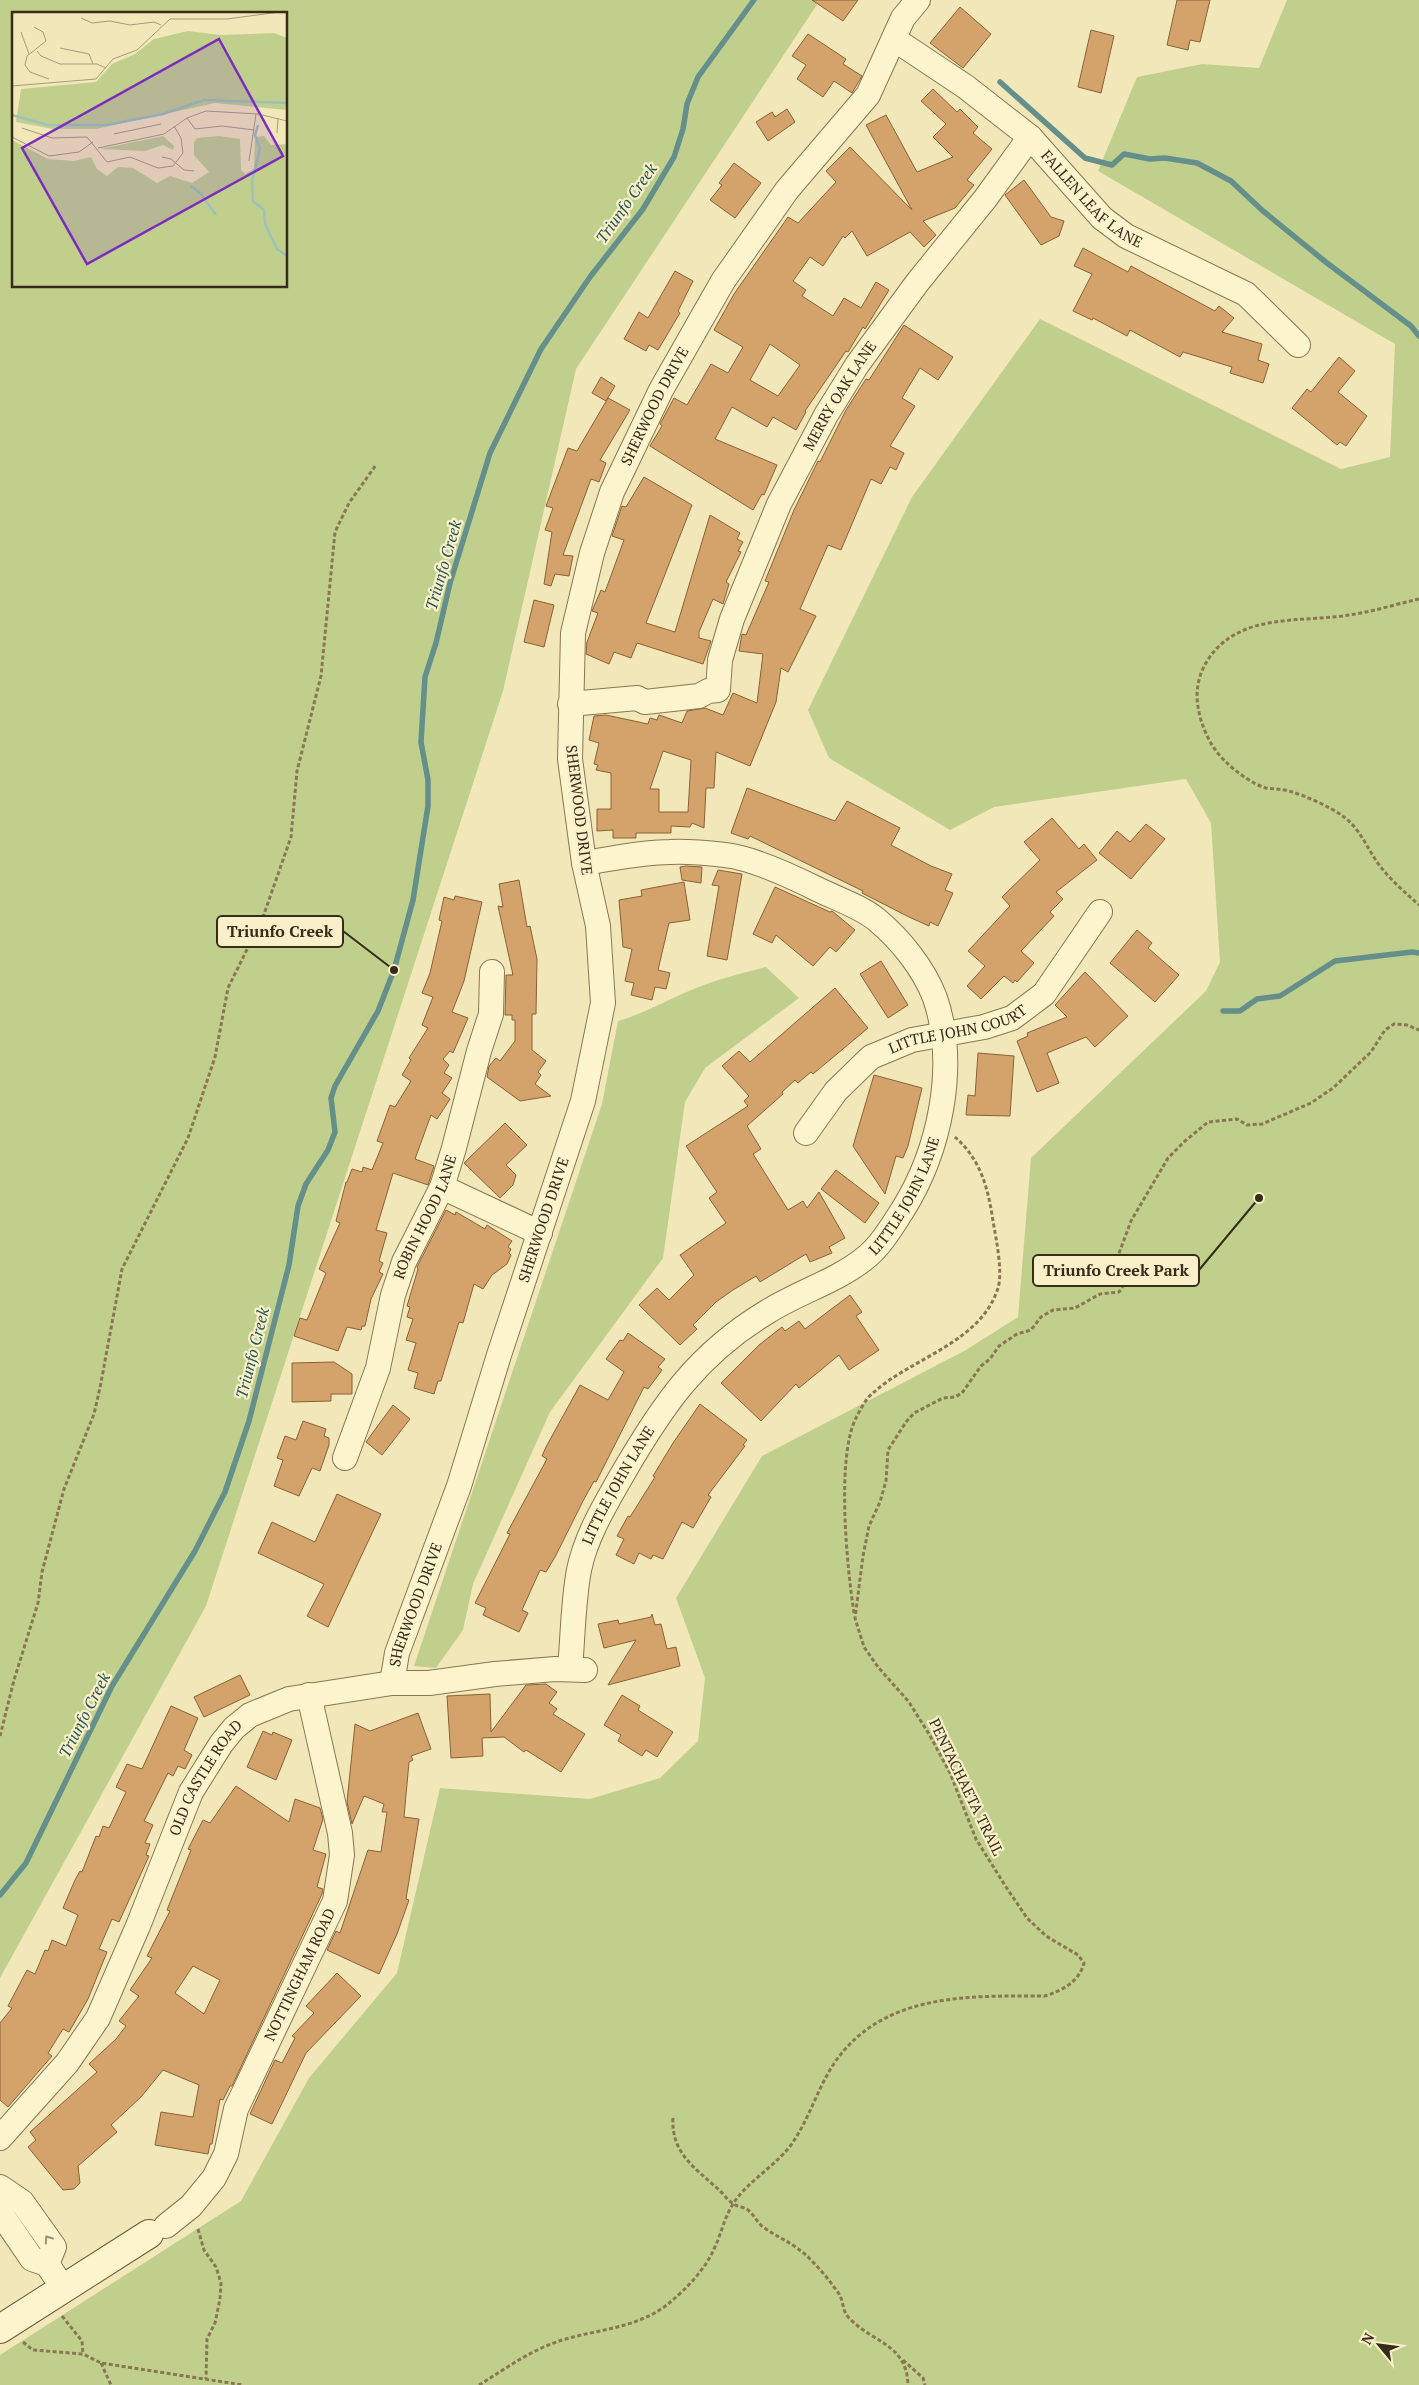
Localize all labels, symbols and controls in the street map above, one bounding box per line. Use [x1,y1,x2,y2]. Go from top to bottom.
inset map [12,12,288,288]
street label: FALLEN LEAF LANE [1037,145,1146,252]
water label: Triunfo Creek [590,158,662,247]
street label: MERRY OAK LANE [798,336,880,454]
street label: SHERWOOD DRIVE [615,343,693,469]
water label: Triunfo Creek [420,517,466,613]
street label: SHERWOOD DRIVE [562,744,598,876]
callout: Triunfo Creek [217,916,343,947]
text: Triunfo Creek [227,920,334,942]
street label: LITTLE JOHN COURT [885,999,1030,1058]
street label: LITTLE JOHN LANE [863,1134,943,1259]
street label: ROBIN HOOD LANE [388,1152,460,1282]
street label: SHERWOOD DRIVE [513,1154,573,1285]
callout: Triunfo Creek Park [1033,1255,1199,1286]
text: Triunfo Creek Park [1043,1259,1189,1281]
water label: Triunfo Creek [230,1305,274,1401]
street label: LITTLE JOHN LANE [576,1422,658,1547]
street label: SHERWOOD DRIVE [384,1539,446,1668]
water label: Triunfo Creek [53,1668,115,1761]
street label: OLD CASTLE ROAD [164,1714,246,1838]
street label: PENTACHAETA TRAIL [925,1715,1009,1858]
street label: NOTTINGHAM ROAD [259,1904,339,2044]
one-way arrow [46,2236,54,2245]
north arrow [1354,2320,1404,2370]
text: N [1356,2329,1378,2348]

